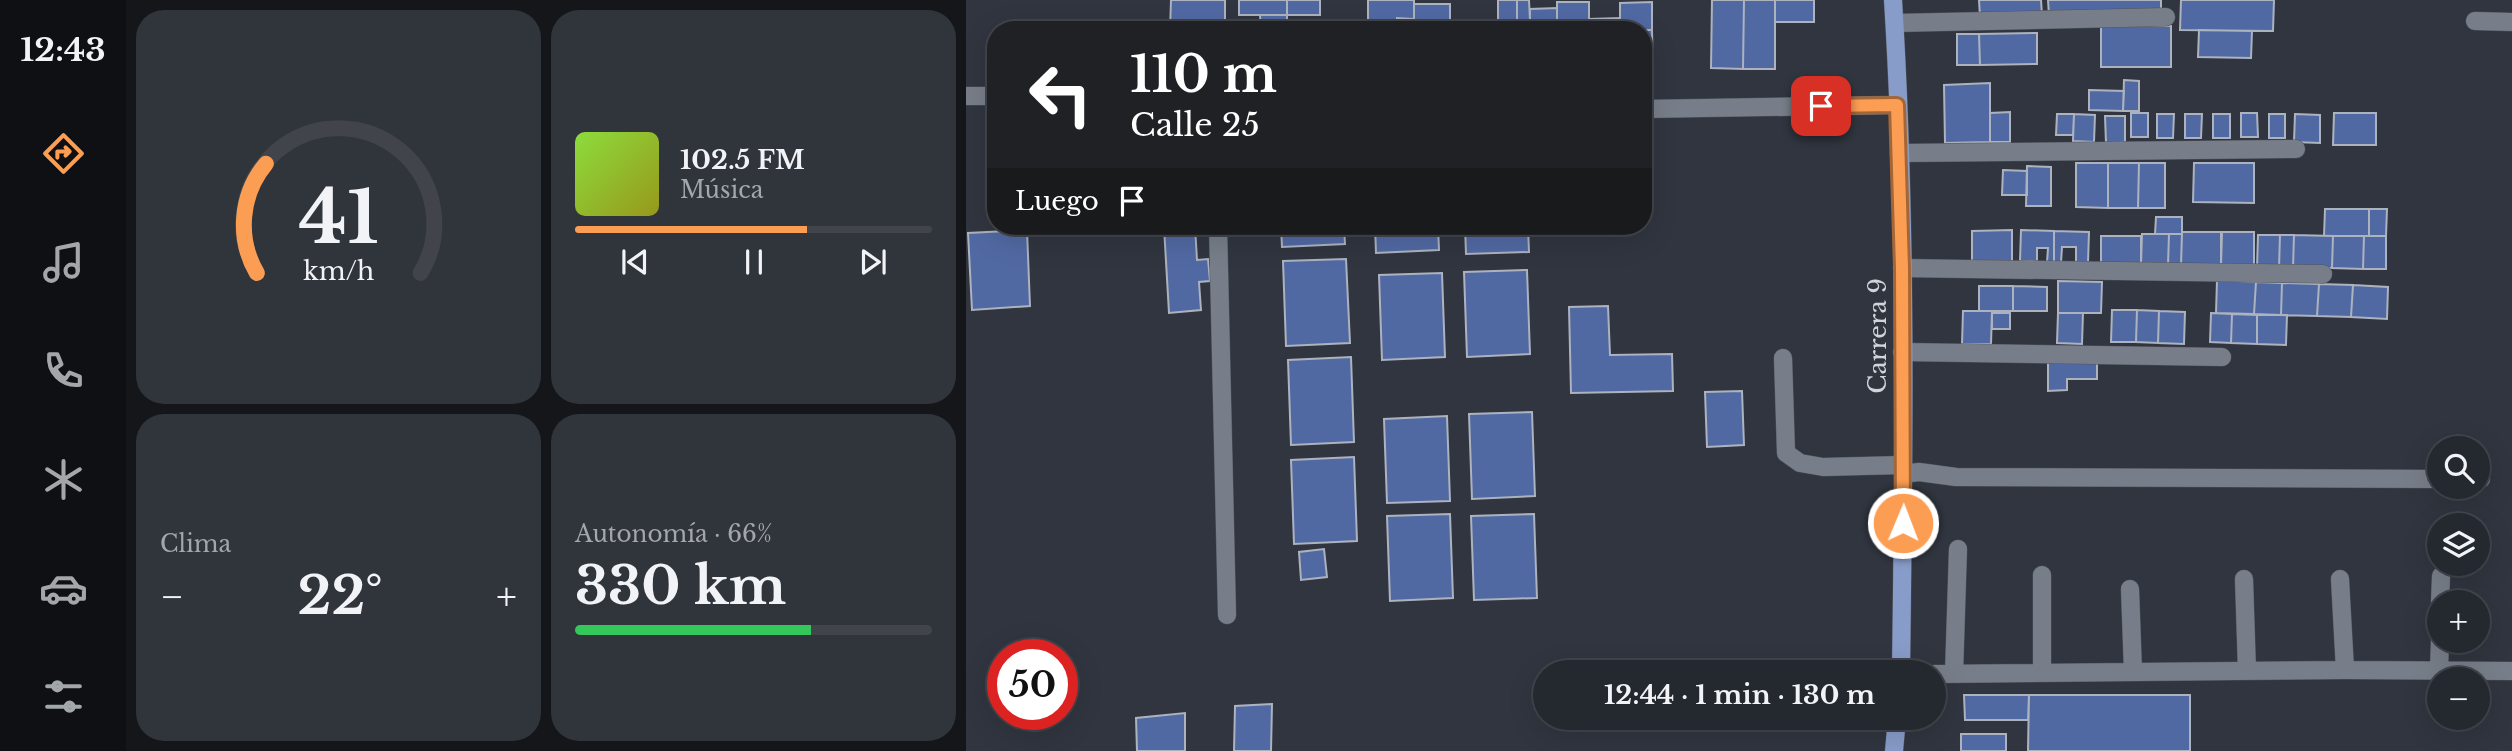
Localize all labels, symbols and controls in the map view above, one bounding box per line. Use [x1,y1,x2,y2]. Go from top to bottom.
text: 12:43 [20,30,106,70]
text: 110 m [1130,44,1277,105]
icon: left [1015,49,1106,140]
pin [1791,76,1851,136]
icon: arrive [1802,87,1840,125]
text: Calle 25 [1130,105,1260,145]
icon: directions [39,129,88,178]
text: 102.5 FM [680,144,805,176]
text: 41 [298,172,379,263]
text: Música [680,176,763,204]
icon: arrive [1113,182,1151,220]
text: Luego [1015,185,1099,217]
icon: music [39,238,88,287]
icon: previous [616,243,654,281]
icon: pause [735,243,773,281]
icon: next [854,243,892,281]
text: km/h [303,256,374,287]
street label: Carrera 9 [1863,278,1892,394]
icon: phone [39,346,88,395]
map controls [2427,436,2490,730]
button: search [2427,436,2490,499]
icon: climate [39,455,88,504]
position arrow [1866,486,1940,560]
button: layers [2427,513,2490,576]
text: Autonomía · 66% [575,520,772,548]
text: Clima [160,530,231,558]
text: 330 km [575,554,786,618]
icon: car [39,564,88,613]
text: 22° [298,564,383,628]
text: − [160,573,184,620]
text: + [496,573,517,620]
button: + [2427,590,2490,653]
speed limit sign: 50 [987,639,1078,730]
button: − [2427,667,2490,730]
icon: filters [39,672,88,721]
text: 12:44 · 1 min · 130 m [1604,679,1875,711]

